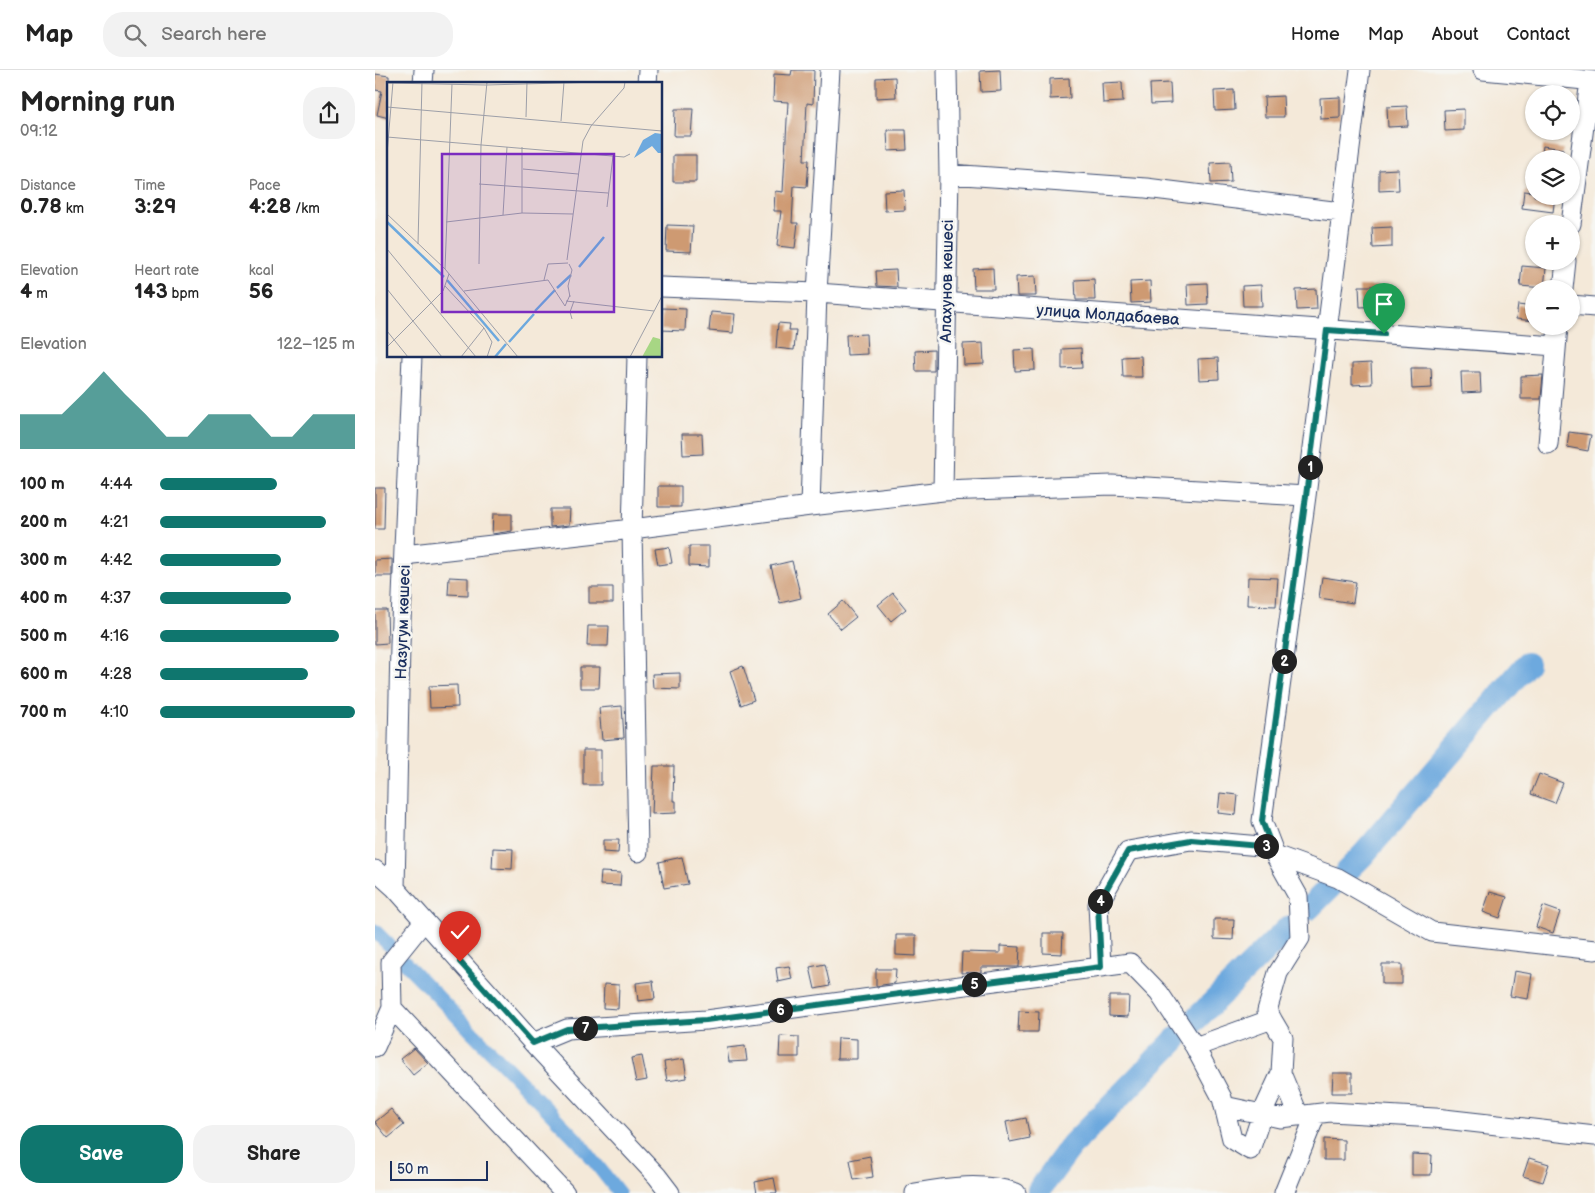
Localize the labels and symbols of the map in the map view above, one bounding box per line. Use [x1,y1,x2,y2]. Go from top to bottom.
inset map [387,82,663,358]
street label: Алахунов көшесі [937,219,958,344]
pin [1363,283,1405,334]
street label: улица Молдабаева [1036,301,1181,330]
pin: 1 [1297,454,1323,480]
street label: Назугум көшесі [392,564,415,680]
pin: 2 [1271,648,1297,674]
pin: 3 [1253,834,1279,858]
pin: 4 [1087,888,1113,914]
pin [439,911,481,962]
pin: 5 [961,972,987,996]
pin: 6 [767,998,793,1022]
pin: 7 [573,1016,597,1040]
scale bar [390,1158,487,1181]

